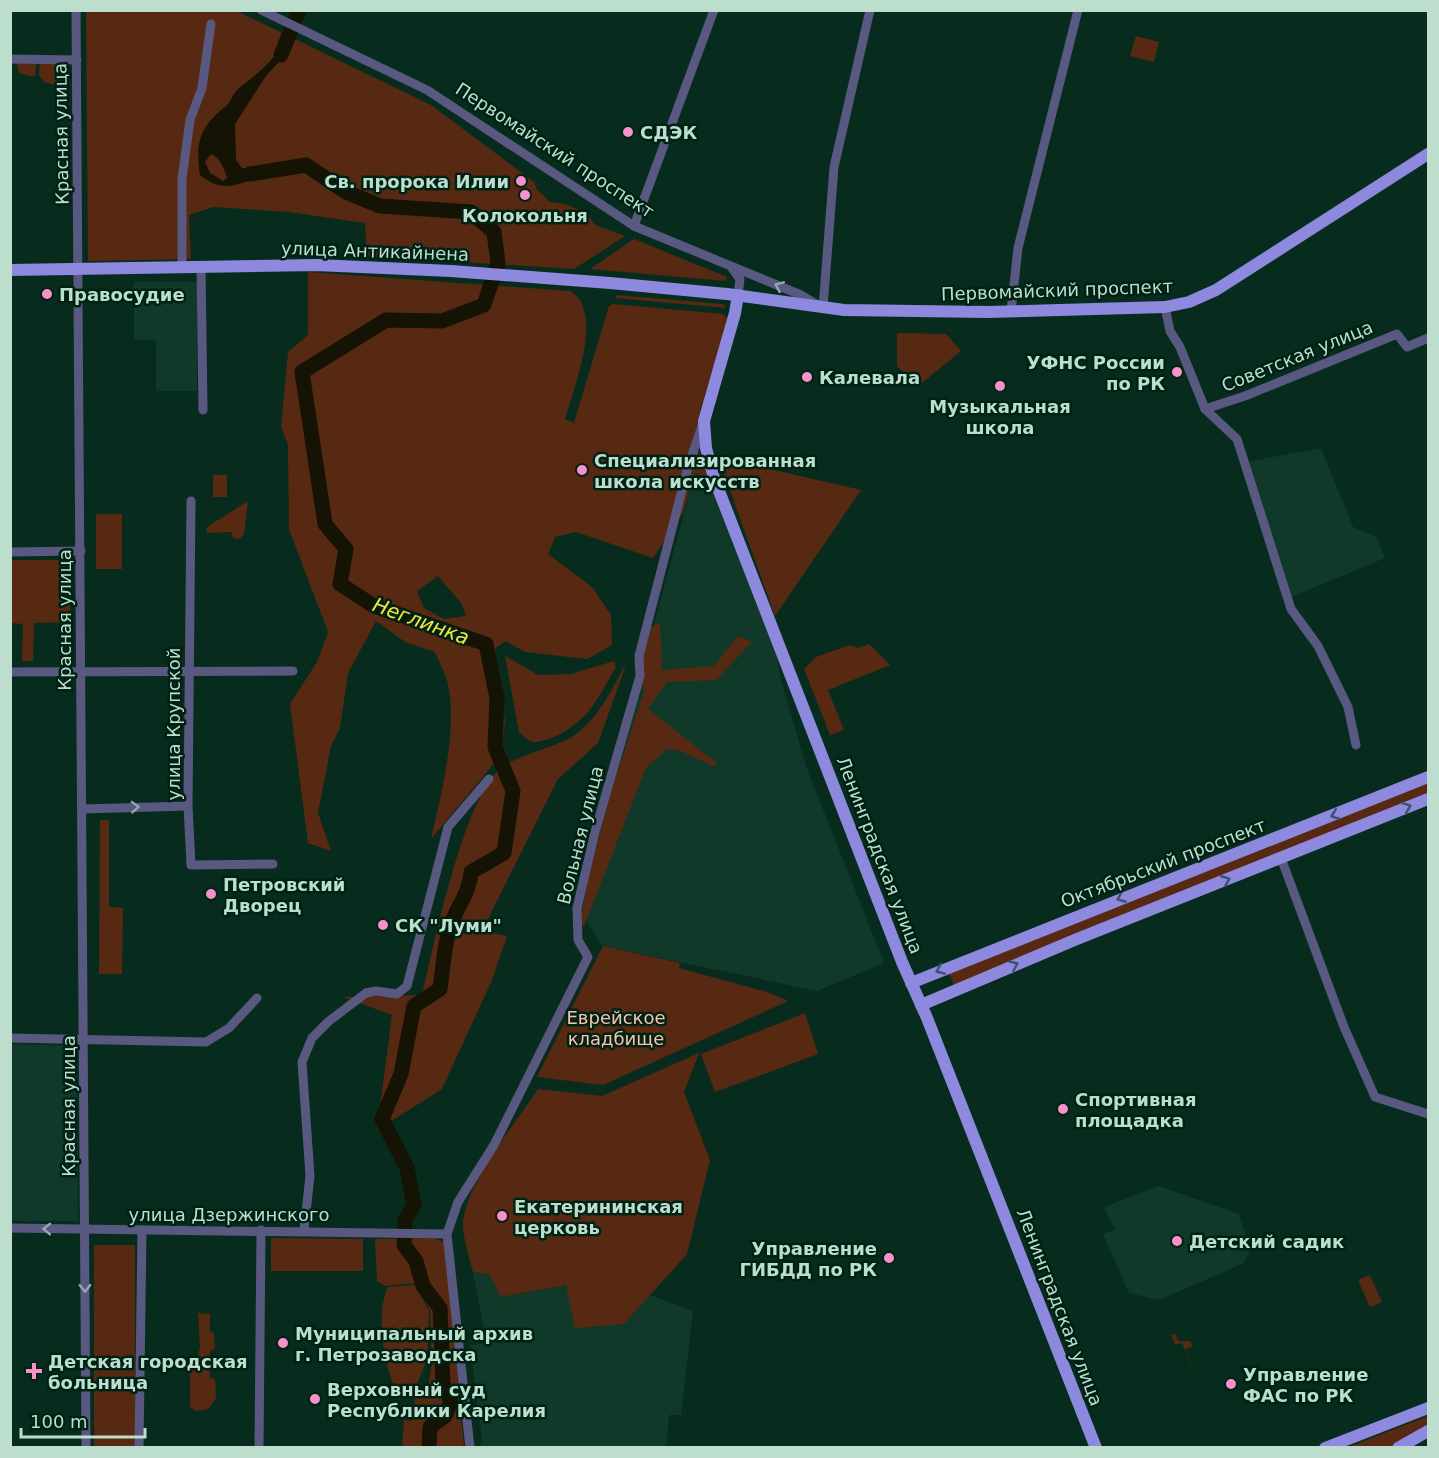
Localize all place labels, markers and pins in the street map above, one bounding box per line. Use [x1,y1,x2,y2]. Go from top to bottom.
place label: СДЭК [640,122,697,143]
marker: СДЭК [621,125,635,139]
place label: Св. пророка Илии [324,171,509,192]
marker: Св. пророка Илии [514,174,528,188]
marker: Колокольня [518,188,532,202]
place label: Колокольня [462,205,588,226]
place label: Правосудие [59,284,185,305]
marker: Правосудие [40,287,54,301]
place label: УФНС России по РК [1027,352,1165,394]
marker: УФНС России по РК [1170,365,1184,379]
place label: Калевала [819,367,920,388]
marker: Калевала [800,370,814,384]
marker: Музыкальная школа [993,379,1007,393]
place label: Музыкальная школа [929,396,1071,438]
place label: Специализированная школа искусств [594,450,816,492]
marker: Специализированная школа искусств [575,463,589,477]
place label: Петровский Дворец [223,874,345,916]
marker: Петровский Дворец [204,887,218,901]
place label: СК "Луми" [395,915,502,936]
marker: СК "Луми" [376,918,390,932]
place label: Спортивная площадка [1075,1089,1196,1131]
marker: Спортивная площадка [1056,1102,1070,1116]
place label: Екатерининская церковь [514,1196,683,1238]
marker: Екатерининская церковь [495,1209,509,1223]
place label: Детский садик [1189,1231,1344,1252]
marker: Детский садик [1170,1234,1184,1248]
place label: Управление ГИБДД по РК [739,1238,877,1280]
marker: Управление ГИБДД по РК [882,1251,896,1265]
place label: Муниципальный архив г. Петрозаводска [295,1323,533,1365]
marker: Муниципальный архив г. Петрозаводска [276,1336,290,1350]
place label: Детская городская больница [48,1351,248,1393]
marker: Детская городская больница [25,1362,43,1380]
place label: Управление ФАС по РК [1243,1364,1368,1406]
marker: Управление ФАС по РК [1224,1377,1238,1391]
place label: Верховный суд Республики Карелия [327,1379,546,1421]
marker: Верховный суд Республики Карелия [308,1392,322,1406]

